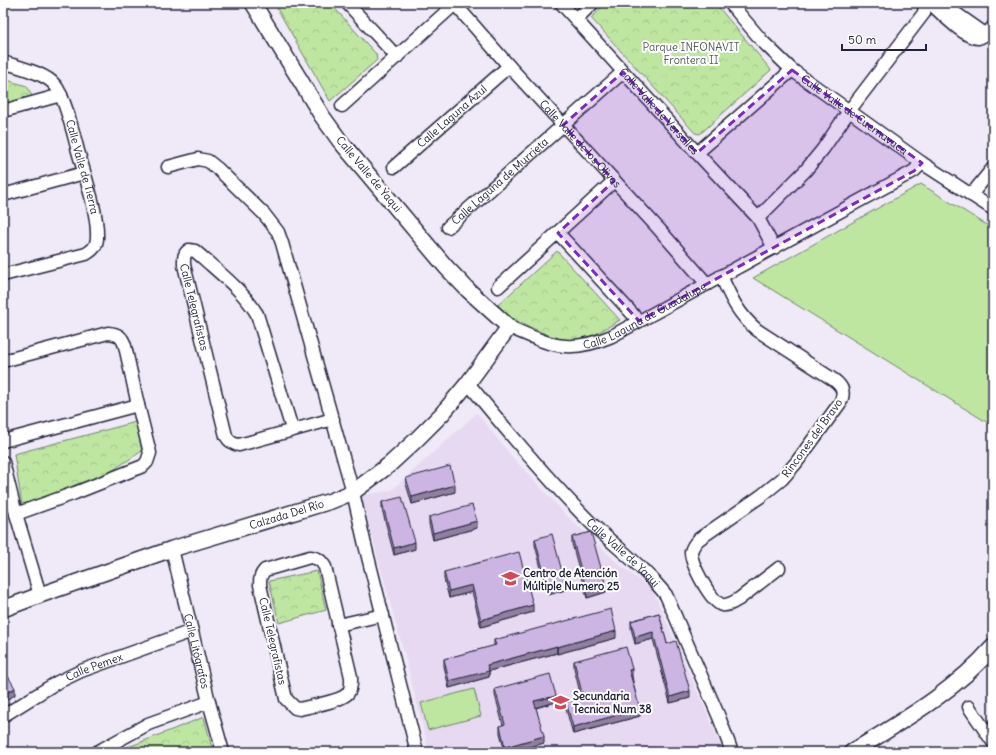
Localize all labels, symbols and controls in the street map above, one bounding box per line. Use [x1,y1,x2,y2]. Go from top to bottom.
scale bar [842,26,926,52]
text: 50 m [848,32,877,47]
park label: Parque INFONAVIT Frontera II [643,40,740,67]
street label: Calle Valle de Versalles [616,65,702,157]
street label: Calle Valle de Cuernavaca [798,72,910,157]
street label: Calle Laguna Azul [414,82,490,151]
street label: Calle Valle de los Olivos [536,97,624,190]
street label: Calle Valle de Tierra [63,118,102,215]
street label: Calle Valle de Yaqui [333,133,405,215]
street label: Calle Laguna de Murrieta [448,135,551,228]
street label: Calle Telegrafistas [177,262,212,352]
street label: Calle Laguna de Guadalupe [582,279,709,352]
street label: Rincones del Bravo [779,396,845,480]
street label: Calzada Del Río [248,497,326,532]
street label: Calle Valle de Yaqui [583,515,663,590]
place label: Centro de Atención Múltiple Numero 25 [523,566,619,594]
school or university icon: Centro de Atención Múltiple Numero 25 [500,569,520,589]
street label: Calle Telegrafistas [256,596,290,686]
street label: Calle Litógrafos [181,612,213,690]
street label: Calle Pemex [63,649,125,684]
place label: Secundaria Tecnica Num 38 [573,689,652,716]
school or university icon: Secundaria Tecnica Num 38 [550,692,570,712]

